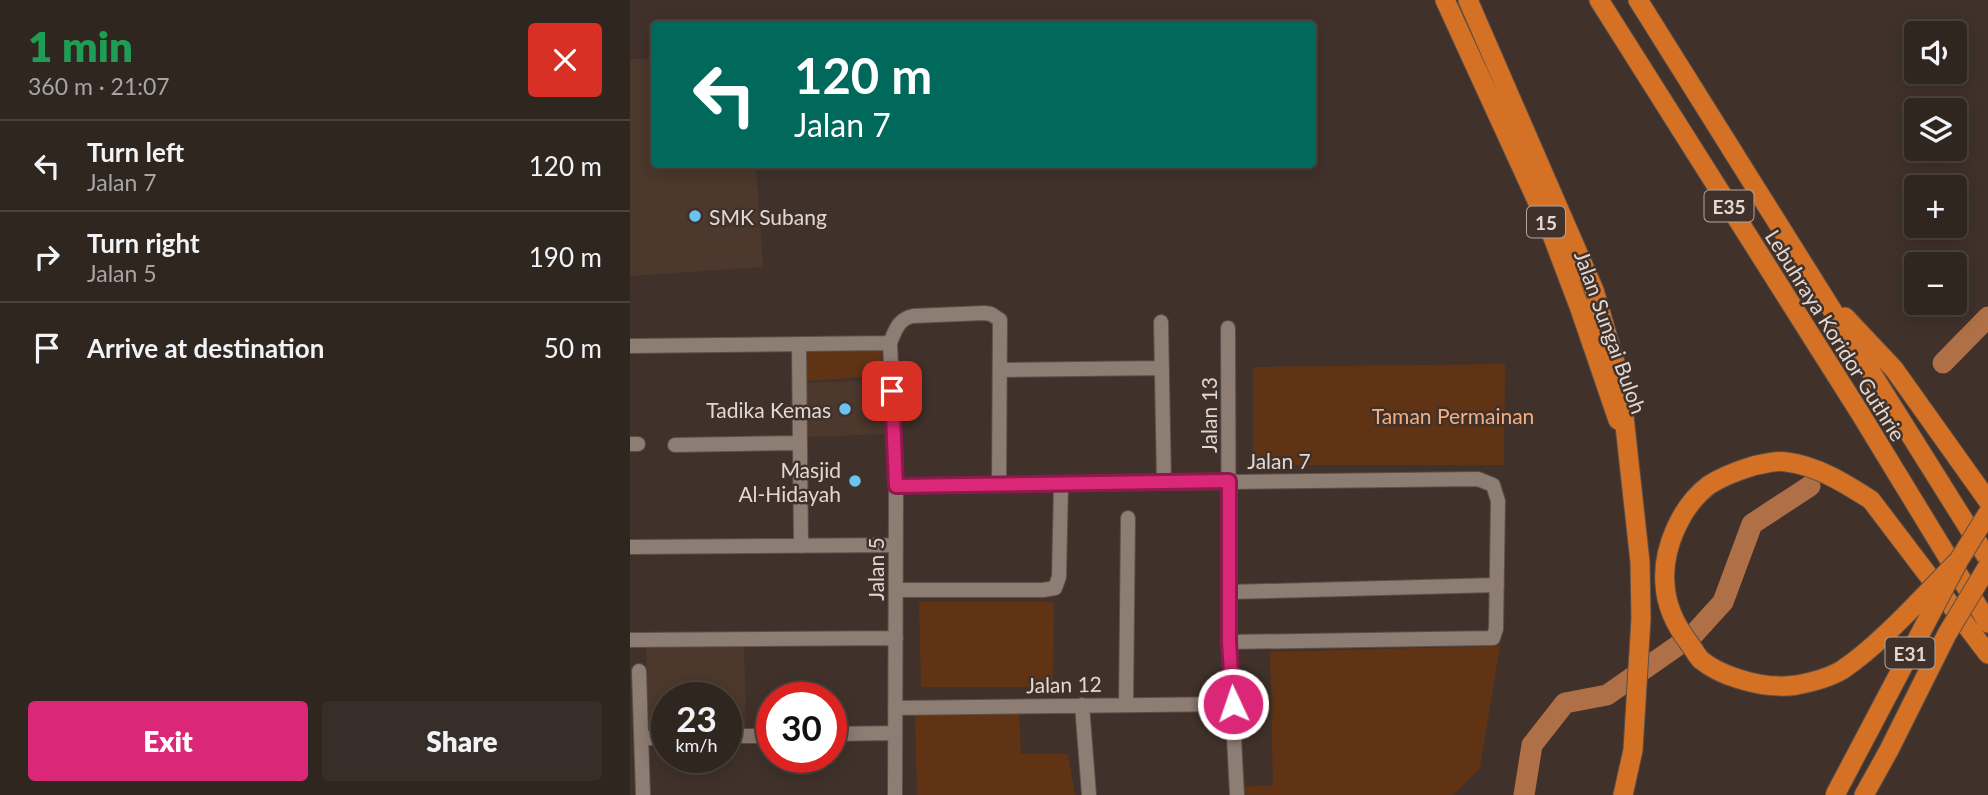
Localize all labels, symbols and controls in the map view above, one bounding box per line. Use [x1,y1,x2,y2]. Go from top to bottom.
text: 1 min [28,21,133,71]
map controls [1904,21,1967,315]
button: sound [1904,21,1967,84]
button: close [528,23,602,97]
text: 120 m [794,46,932,104]
icon: left [679,49,770,140]
text: 360 m · 21:07 [28,72,170,100]
button: layers [1904,98,1967,161]
text: Jalan 7 [794,105,891,144]
text: Turn left [87,136,184,168]
icon: left [28,147,66,185]
text: 120 m [529,150,602,182]
text: Jalan 7 [87,168,157,196]
button: + [1904,175,1967,238]
road number: E35 [1704,190,1754,222]
place label: SMK Subang [709,204,827,229]
road number: 15 [1527,206,1565,238]
marker: SMK Subang [687,208,703,224]
street label: Lebuhraya Koridor Guthrie [1761,225,1911,445]
text: Turn right [87,227,200,259]
icon: right [28,238,66,276]
text: 190 m [529,241,602,273]
street label: Jalan Sungai Buloh [1570,247,1652,417]
button: − [1904,252,1967,315]
text: Jalan 5 [87,259,157,287]
icon: arrive [28,329,66,367]
text: Arrive at destination [87,332,324,364]
text: 50 m [544,332,602,364]
pin [862,361,922,421]
icon: arrive [873,372,911,410]
street label: Jalan 13 [1196,377,1221,453]
place label: Tadika Kemas [706,397,831,422]
marker: Tadika Kemas [837,401,853,417]
park label: Taman Permainan [1372,403,1534,428]
street label: Jalan 7 [1247,448,1311,473]
place label: Masjid Al-Hidayah [738,457,841,506]
marker: Masjid Al-Hidayah [847,473,863,489]
street label: Jalan 5 [863,537,888,601]
road number: E31 [1886,638,1934,668]
position arrow [1196,667,1270,741]
street label: Jalan 12 [1026,671,1102,697]
speed limit sign: 30 [756,682,847,773]
text: 23 [676,697,717,739]
button: Exit [28,701,308,781]
button: Share [322,701,602,781]
text: km/h [675,734,718,756]

